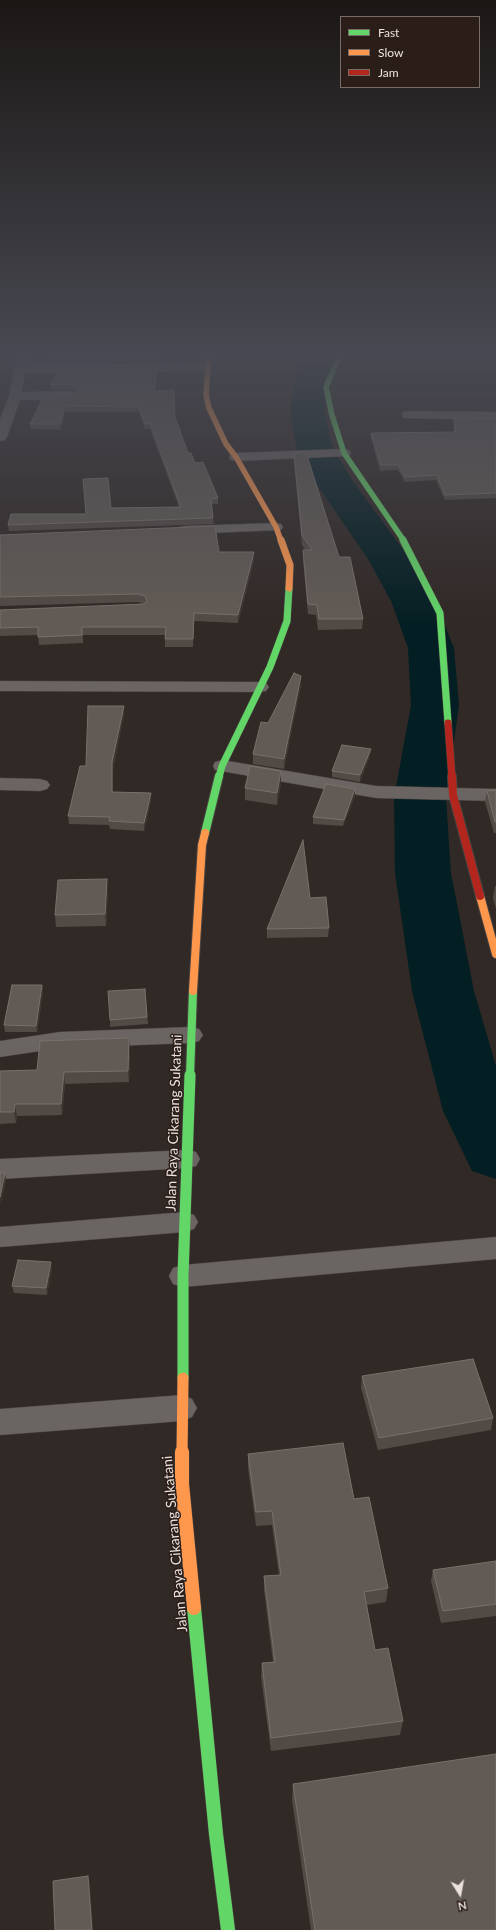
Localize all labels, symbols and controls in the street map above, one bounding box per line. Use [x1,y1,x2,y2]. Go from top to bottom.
legend [340,16,480,88]
text: Fast [378,25,399,40]
text: Slow [378,45,403,60]
text: Jam [378,65,399,80]
street label: Jalan Raya Cikarang Sukatani [163,1034,185,1212]
street label: Jalan Raya Cikarang Sukatani [159,1455,191,1633]
north arrow [440,1874,480,1914]
text: N [457,1899,468,1913]

